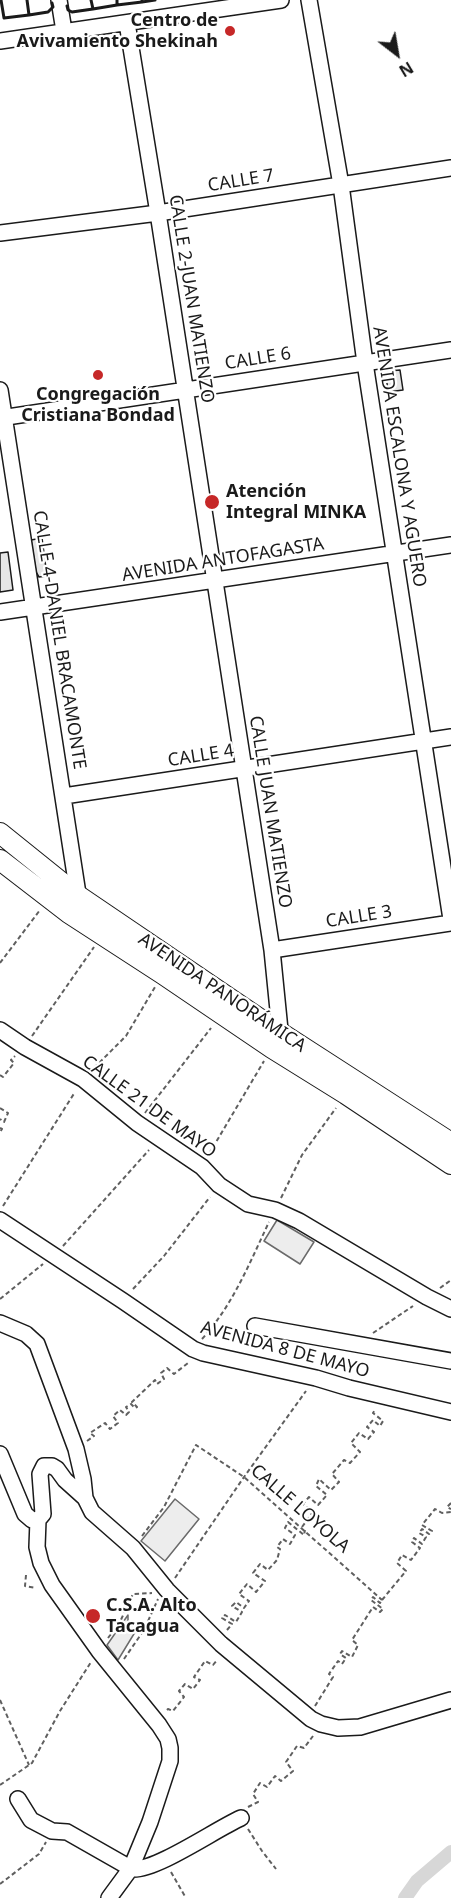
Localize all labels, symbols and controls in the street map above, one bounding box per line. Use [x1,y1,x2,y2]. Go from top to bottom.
place label: Centro de Avivamiento Shekinah [17,10,218,52]
marker: Centro de Avivamiento Shekinah [223,24,237,38]
north arrow [367,24,427,84]
text: N [395,57,418,82]
street label: CALLE 7 [206,165,276,197]
street label: CALLE 2-JUAN MATIENZO [164,193,218,405]
street label: AVENIDA ESCALONA Y AGUERO [368,325,430,589]
street label: CALLE 6 [223,343,293,375]
marker: Congregación Cristiana Bondad [91,368,105,382]
place label: Congregación Cristiana Bondad [21,384,175,426]
place label: Atención Integral MINKA [226,481,366,524]
marker: Atención Integral MINKA [203,493,221,511]
street label: CALLE 4-DANIEL BRACAMONTE [28,509,90,771]
street label: AVENIDA ANTOFAGASTA [121,533,325,587]
street label: CALLE JUAN MATIENZO [244,714,296,910]
street label: CALLE 4 [166,740,236,772]
street label: CALLE 3 [324,901,394,933]
street label: AVENIDA PANORÁMICA [134,929,310,1057]
street label: CALLE 21 DE MAYO [78,1051,220,1163]
street label: AVENIDA 8 DE MAYO [198,1317,372,1383]
street label: CALLE LOYOLA [246,1460,354,1558]
place label: C.S.A. Alto Tacagua [106,1595,197,1638]
marker: C.S.A. Alto Tacagua [84,1607,102,1625]

